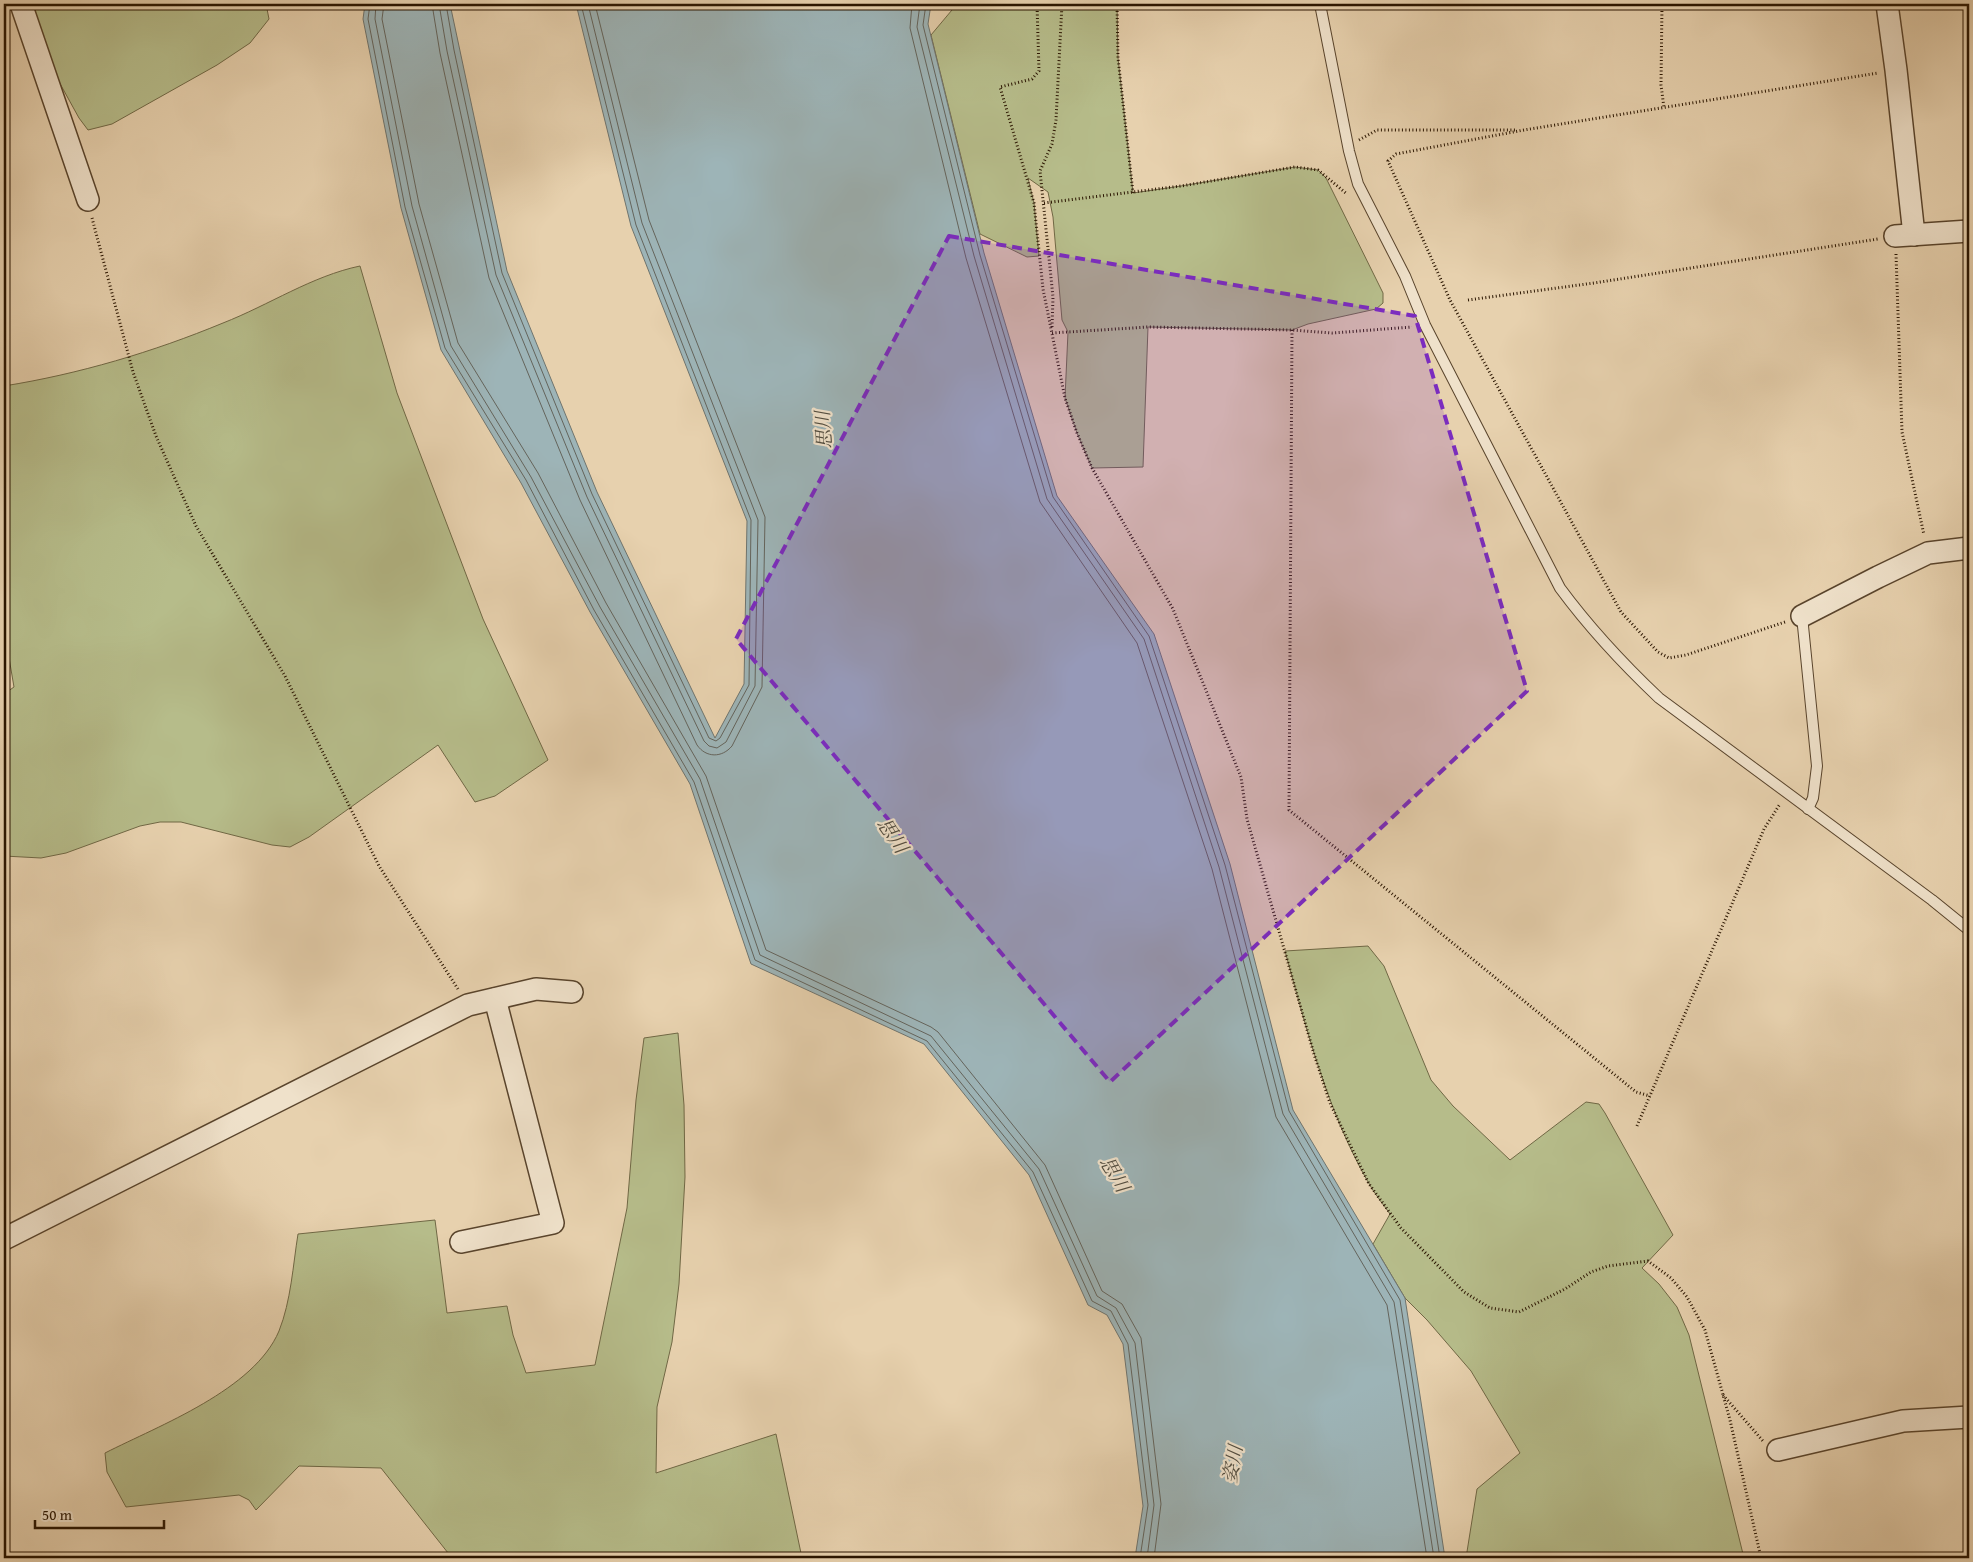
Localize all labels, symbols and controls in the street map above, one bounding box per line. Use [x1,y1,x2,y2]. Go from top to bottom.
water label: 思川 [808,408,838,450]
water label: 思川 [871,811,916,860]
water label: 思川 [1093,1150,1138,1199]
water label: 姿川 [1215,1441,1249,1485]
scale bar [35,1497,164,1529]
text: 50 m [42,1504,73,1525]

